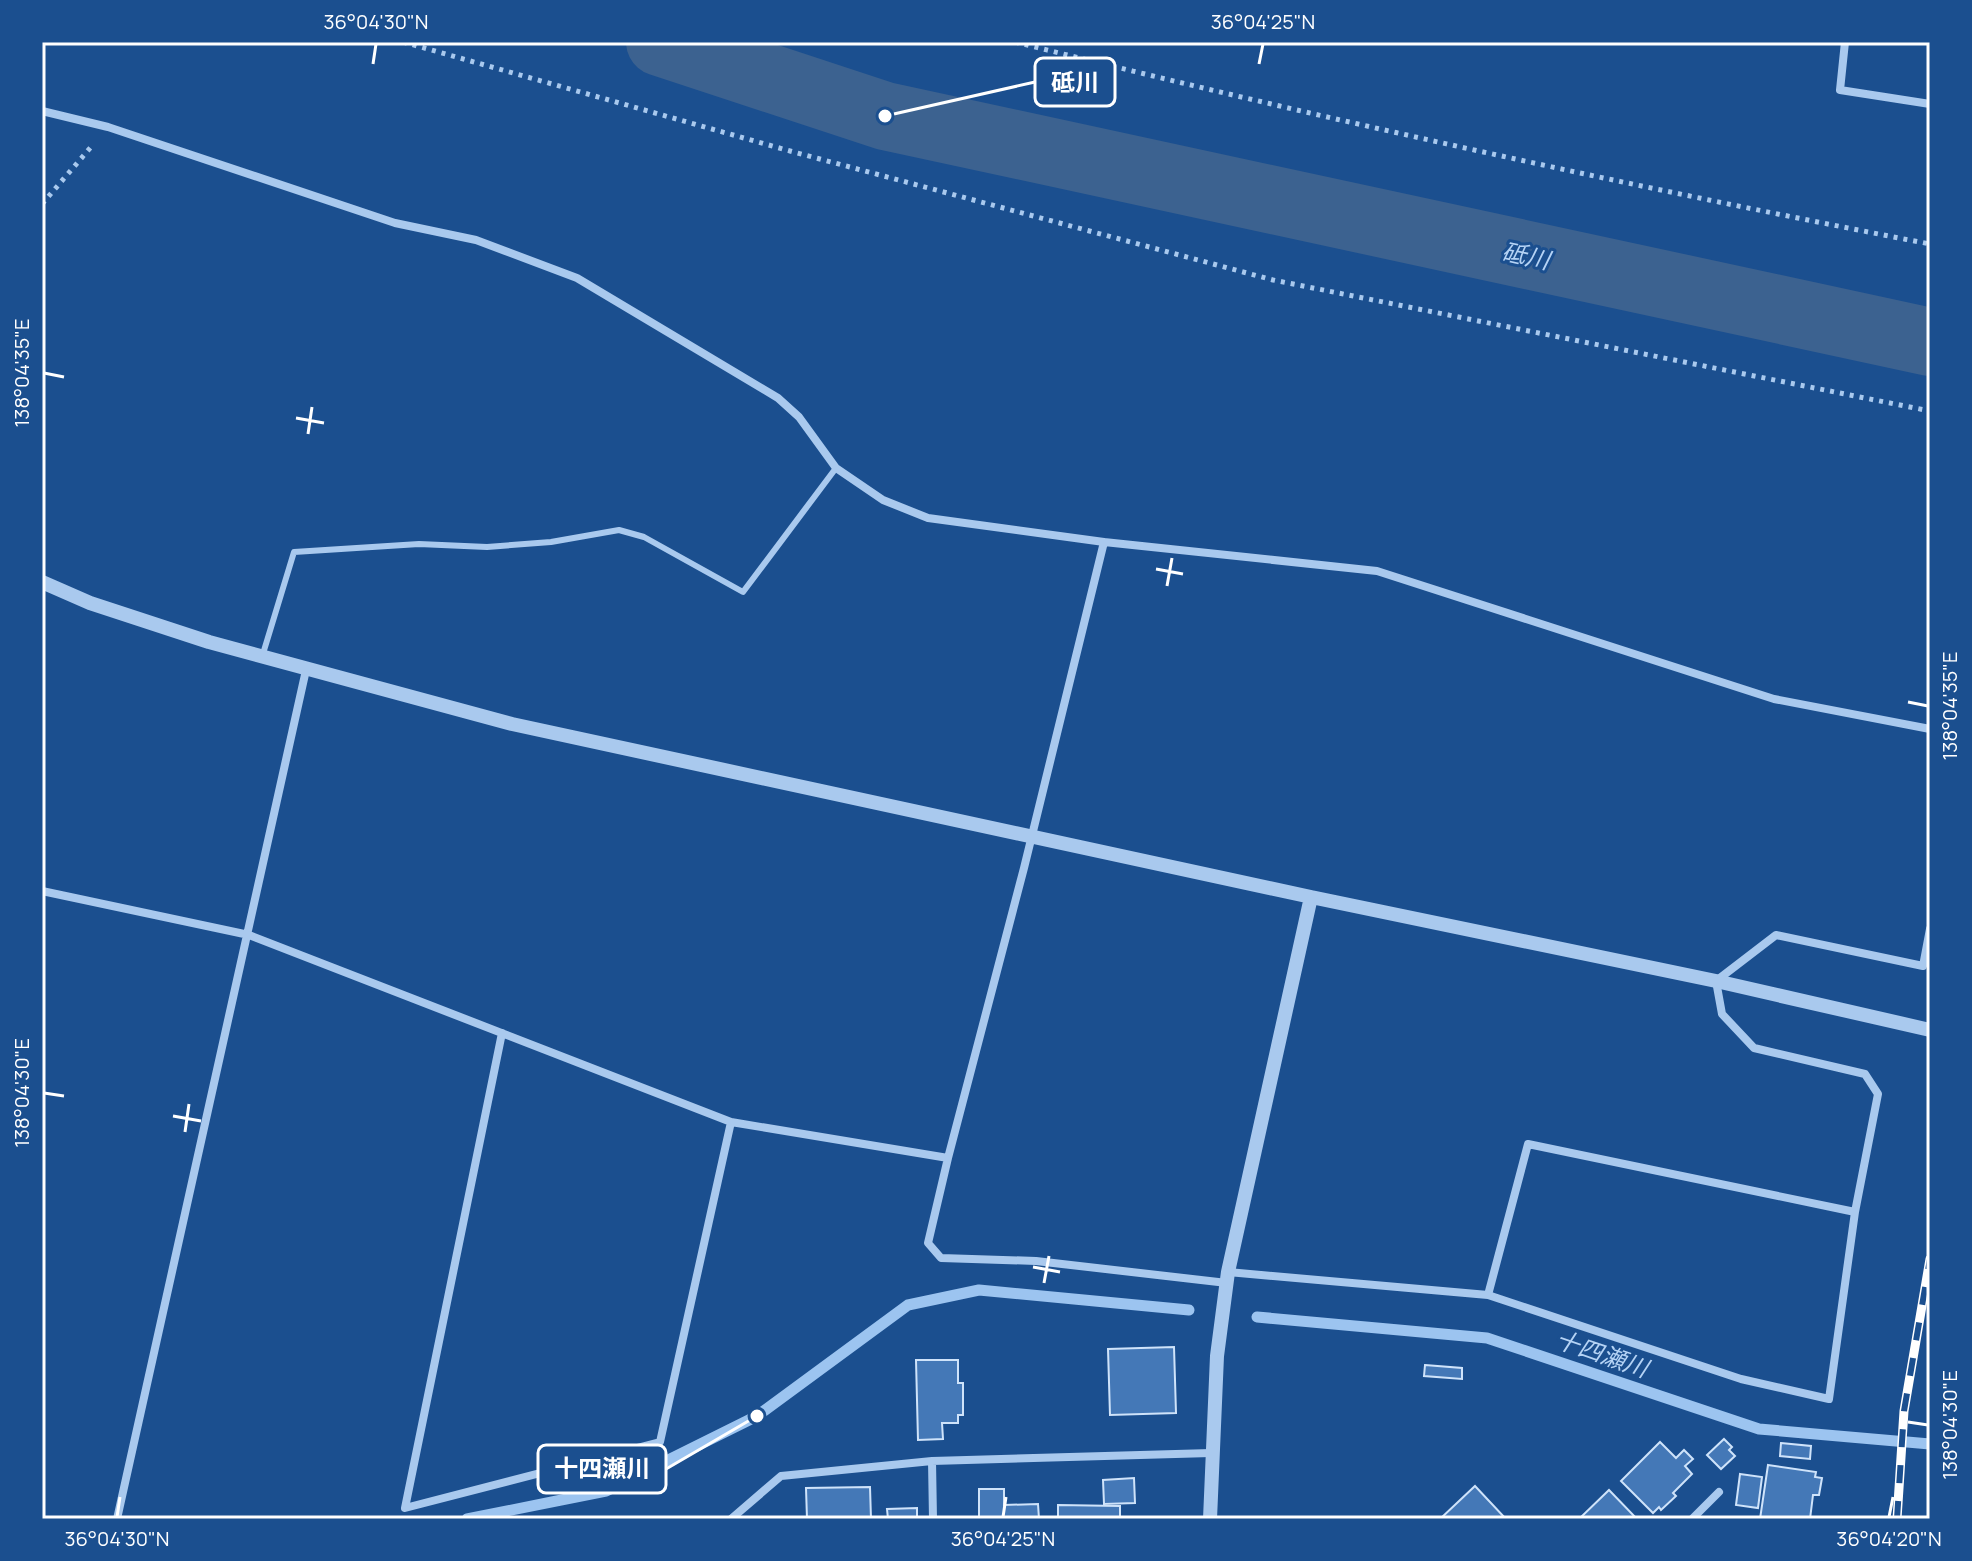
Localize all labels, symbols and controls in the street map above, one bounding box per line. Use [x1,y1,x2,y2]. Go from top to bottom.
text: 36°04'30"N [324,8,428,35]
text: 36°04'25"N [1211,8,1315,35]
callout: 砥川 [1035,58,1115,106]
text: 砥川 [1051,65,1099,98]
water label: 砥川 [1499,234,1556,277]
text: 138°04'35"E [8,319,35,427]
text: 138°04'35"E [1936,652,1963,760]
text: 138°04'30"E [8,1038,35,1148]
water label: 十四瀬川 [1551,1322,1656,1385]
text: 138°04'30"E [1936,1370,1963,1480]
callout: 十四瀬川 [538,1445,666,1493]
text: 十四瀬川 [554,1451,650,1484]
text: 36°04'30"N [65,1525,169,1552]
text: 36°04'25"N [951,1525,1055,1552]
text: 36°04'20"N [1836,1525,1942,1552]

